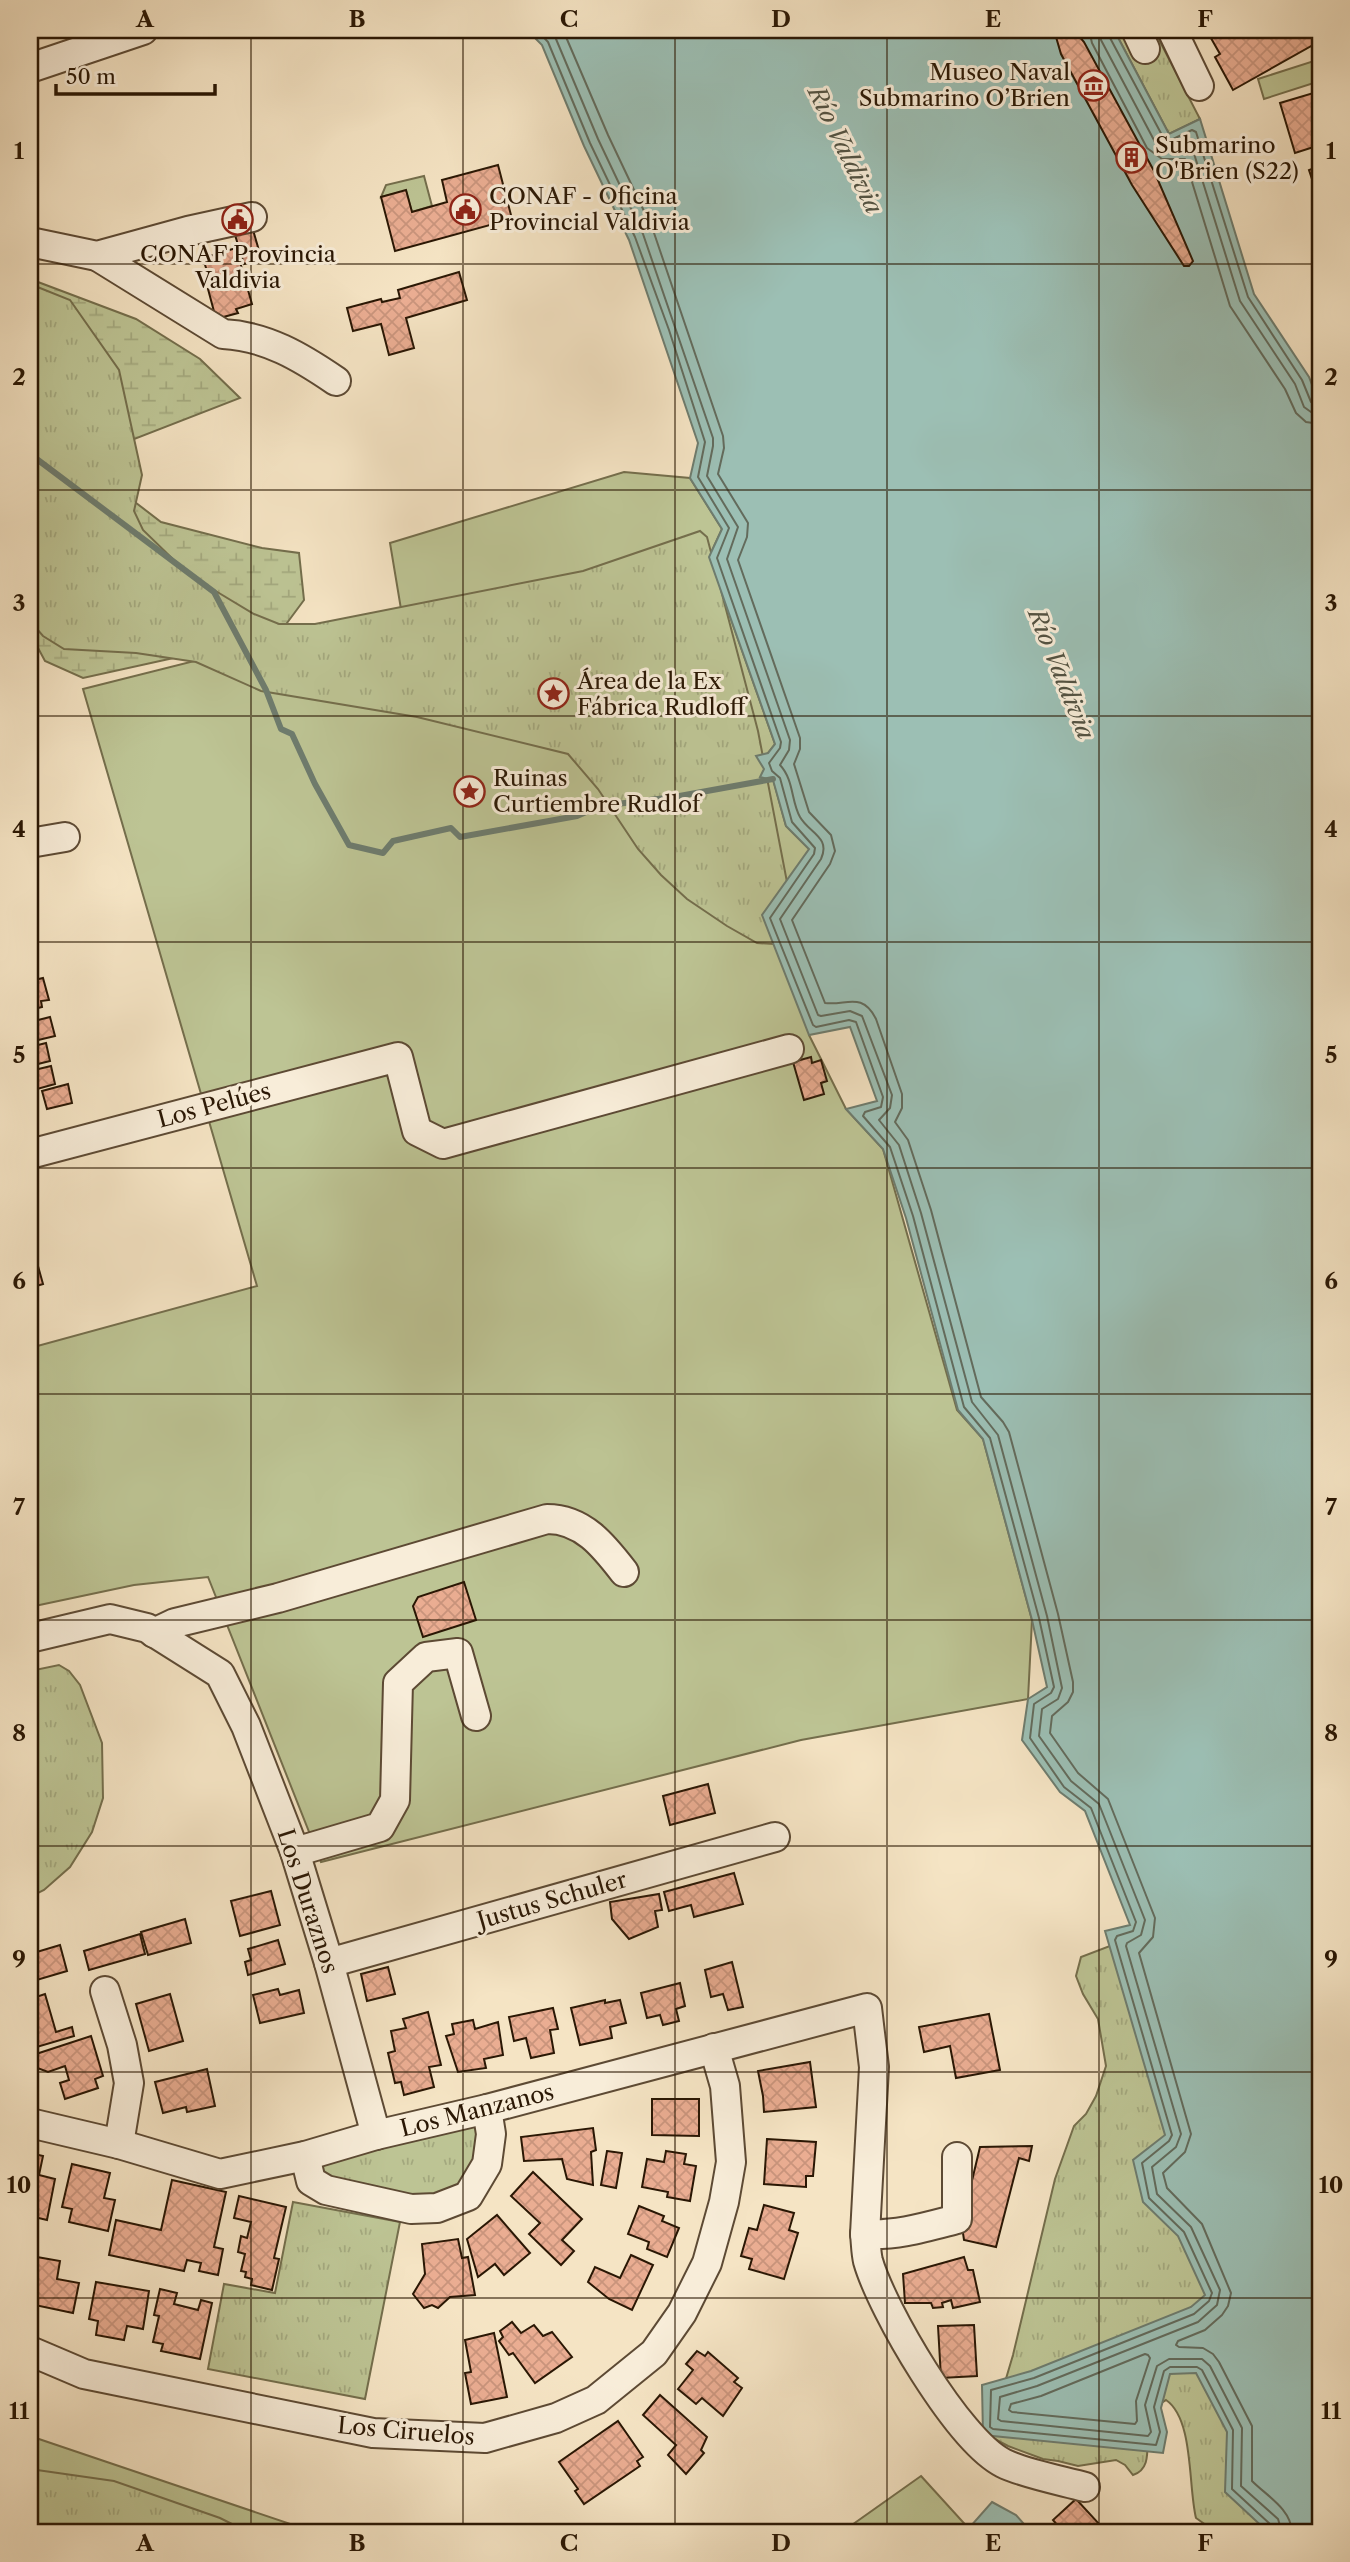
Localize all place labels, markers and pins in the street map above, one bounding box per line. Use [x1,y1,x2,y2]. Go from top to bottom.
place label: Museo Naval Submarino O’Brien [859,58,1070,112]
museum icon: Museo Naval Submarino O’Brien [1076,68,1110,102]
place label: Submarino O'Brien (S22) [1155,131,1299,185]
building icon: Submarino O'Brien (S22) [1115,141,1149,175]
place label: CONAF - Oficina Provincial Valdivia [489,182,691,236]
public building icon: CONAF - Oficina Provincial Valdivia [449,192,483,226]
public building icon: CONAF Provincia Valdivia [221,203,255,237]
place label: CONAF Provincia Valdivia [140,240,337,294]
place label: Área de la Ex Fábrica Rudloff [576,667,749,721]
place icon: Área de la Ex Fábrica Rudloff [537,677,571,711]
place label: Ruinas Curtiembre Rudlof [493,764,703,818]
place icon: Ruinas Curtiembre Rudlof [453,774,487,808]

